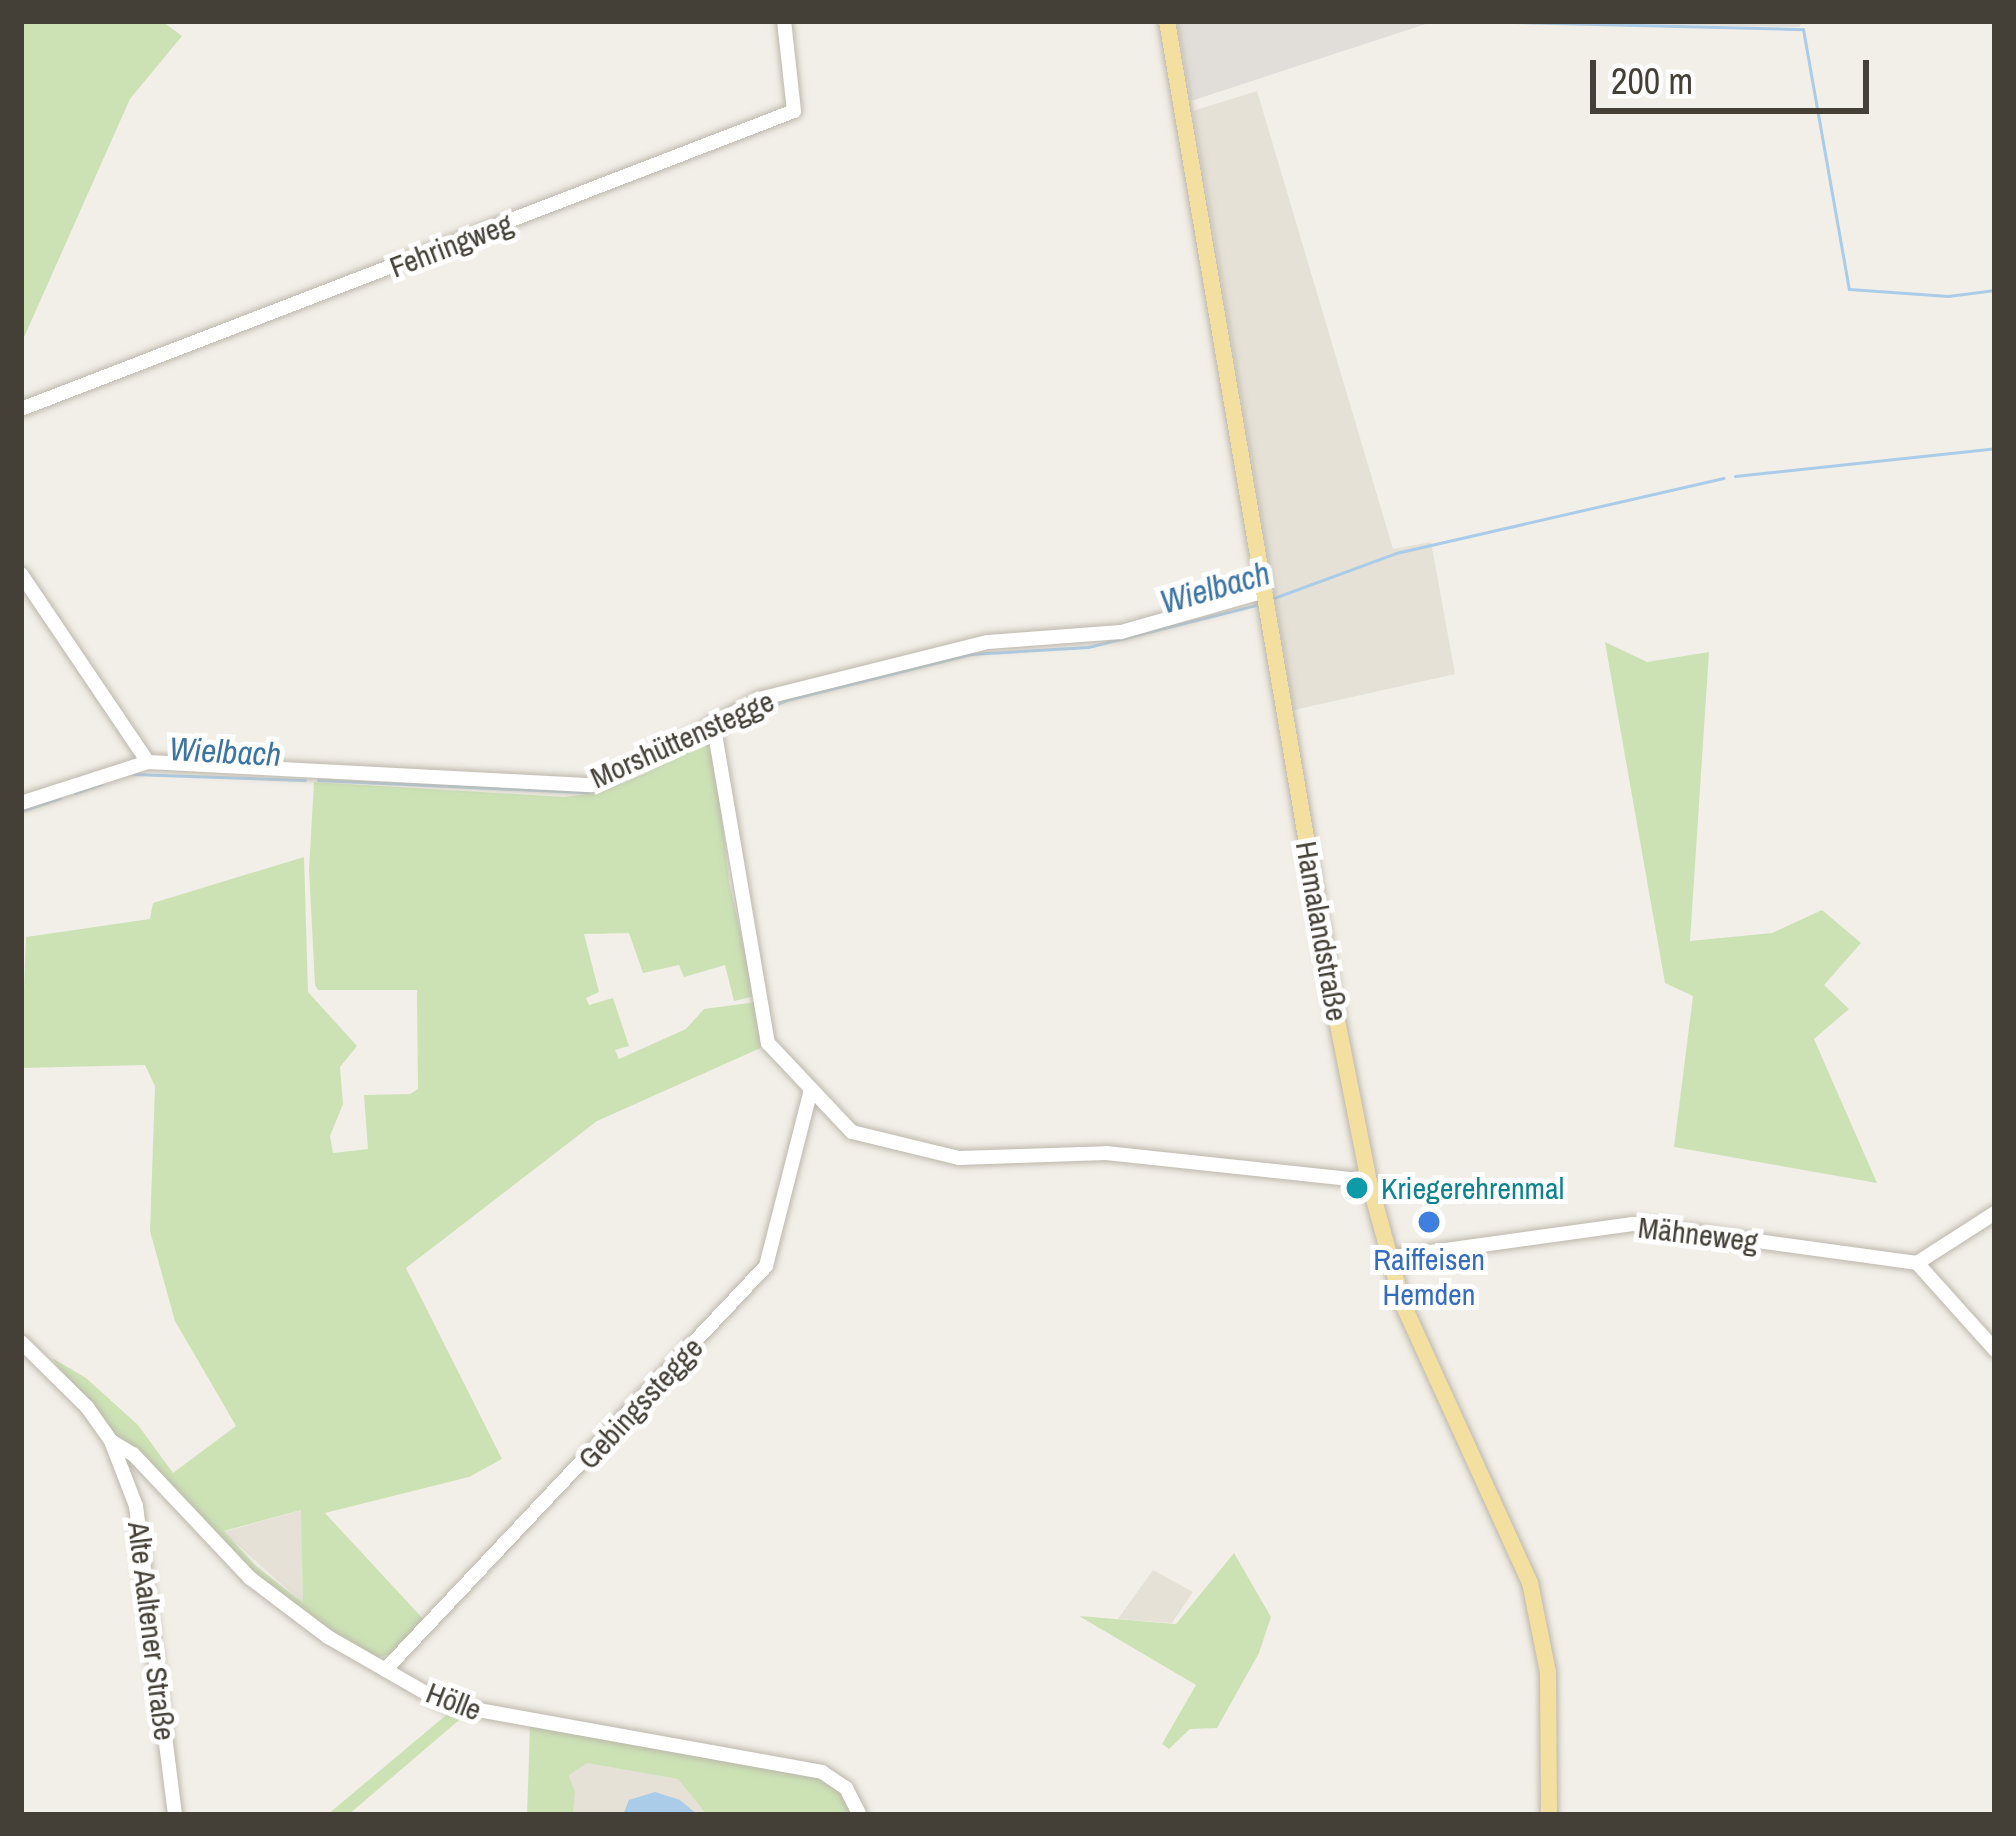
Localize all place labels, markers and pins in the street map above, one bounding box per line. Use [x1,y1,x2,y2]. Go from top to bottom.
place label: Kriegerehrenmal [1381,1170,1564,1206]
marker: Kriegerehrenmal [1344,1175,1370,1201]
marker: Raiffeisen Hemden [1416,1209,1442,1235]
place label: Raiffeisen Hemden [1373,1241,1485,1312]

